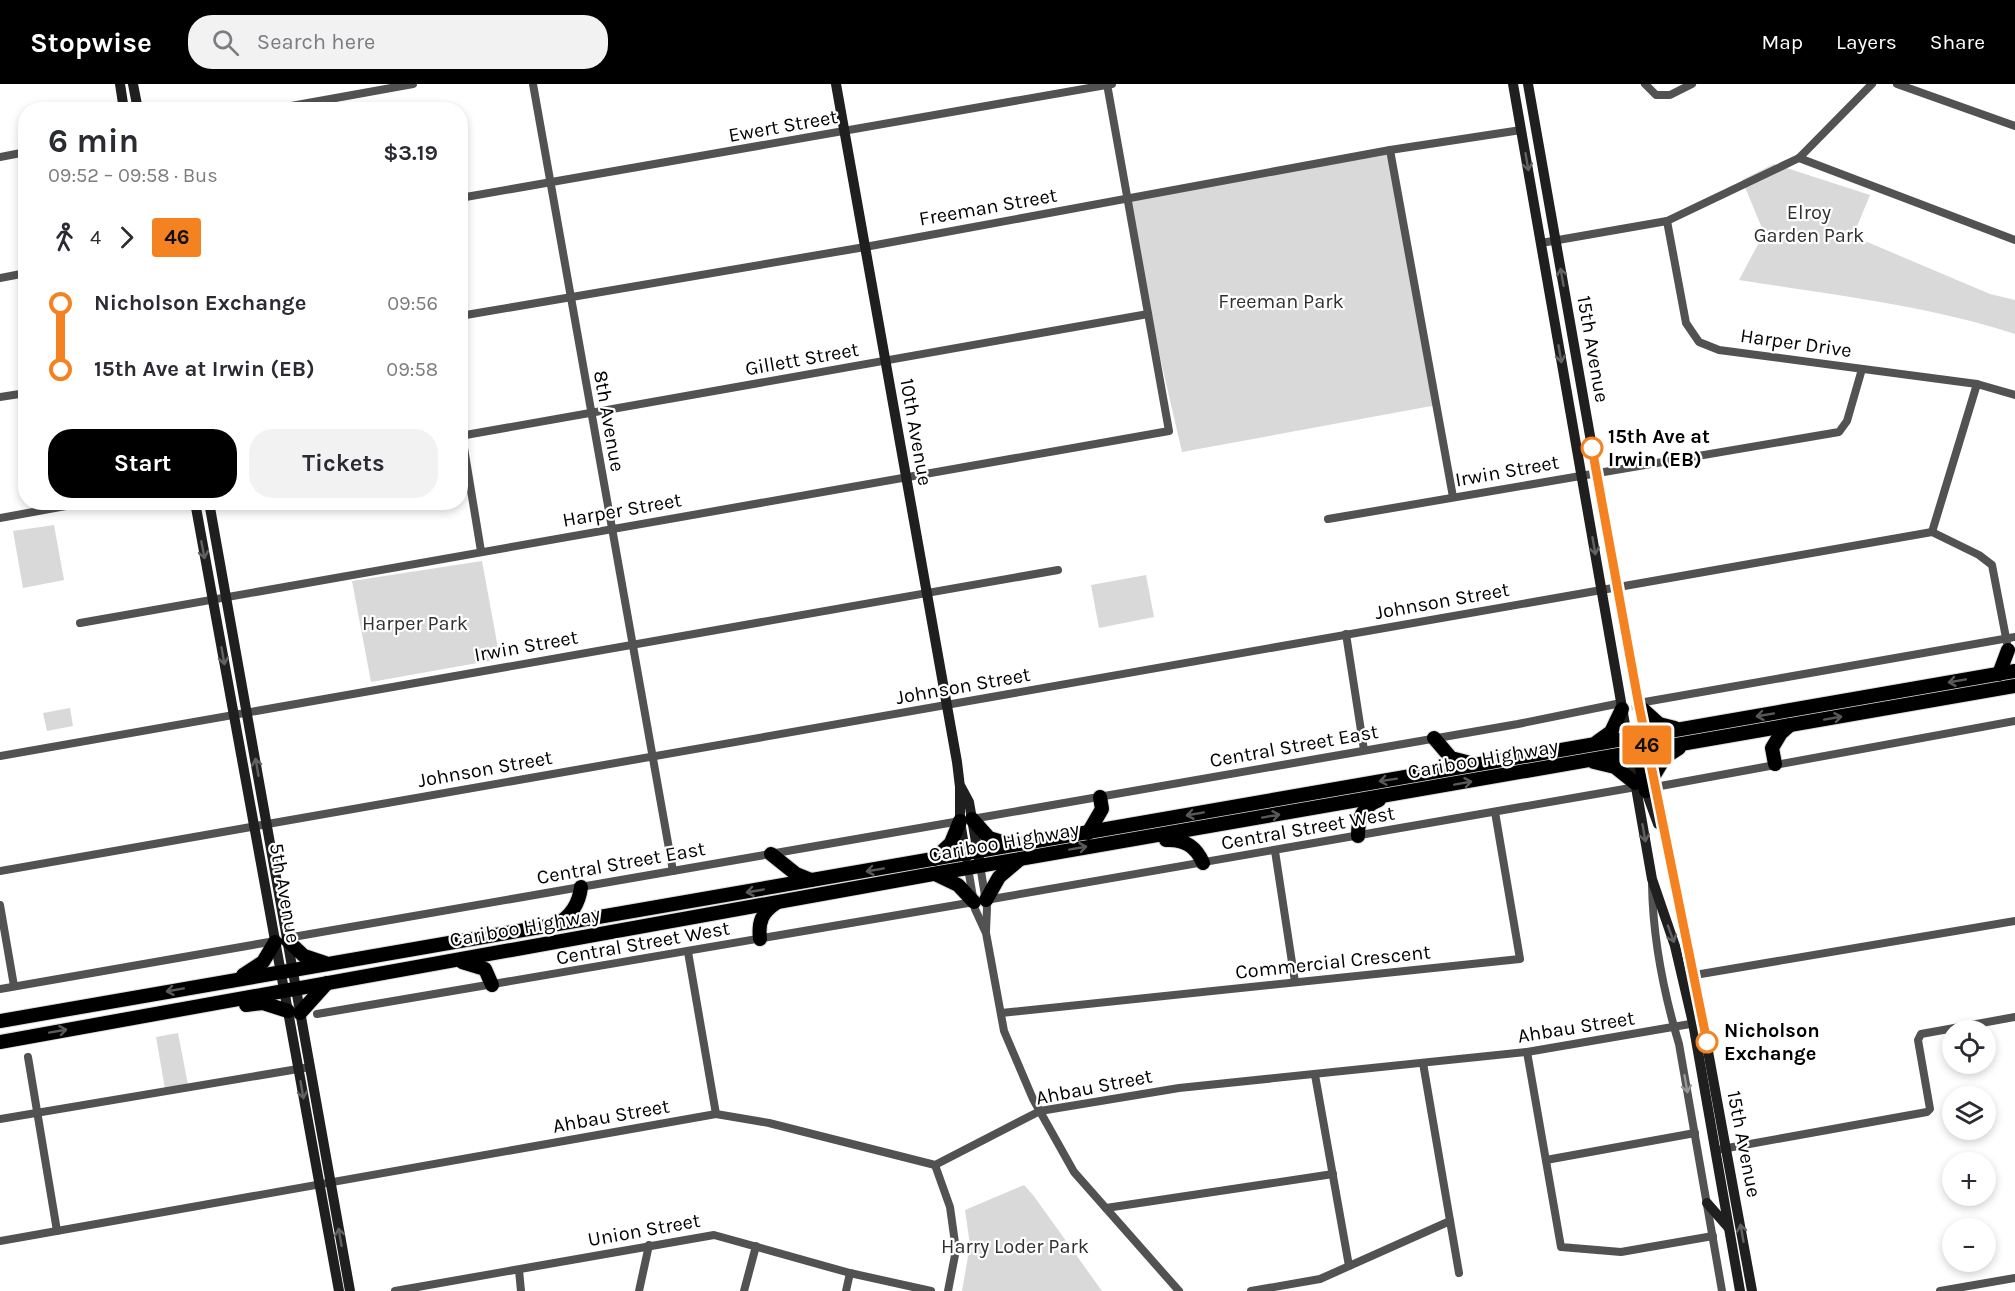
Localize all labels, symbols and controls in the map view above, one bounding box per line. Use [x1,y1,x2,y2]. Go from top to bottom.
search box [188,15,608,69]
text: Stopwise [30,26,152,59]
icon: search [209,26,242,59]
text: Search here [257,29,375,55]
text: Map [1761,30,1803,54]
text: Layers [1836,30,1897,54]
text: Share [1930,30,1985,54]
street label: Ewert Street [727,105,840,147]
text: 6 min [48,122,139,160]
text: $3.19 [383,140,438,166]
one-way arrow [1522,152,1533,172]
text: 09:52 – 09:58 · Bus [48,164,218,187]
street label: Freeman Street [917,183,1059,230]
park label: Elroy Garden Park [1754,201,1864,247]
icon: walk [48,221,81,254]
icon: forward [110,221,143,254]
text: 46 [164,225,189,249]
text: 4 [90,226,101,249]
one-way arrow [1556,268,1567,287]
text: Nicholson Exchange [94,290,306,316]
park label: Freeman Park [1218,290,1344,313]
text: 09:56 [387,292,438,315]
street label: 15th Avenue [1572,294,1614,404]
street label: Harper Drive [1739,324,1853,362]
street label: Gillett Street [743,338,861,380]
one-way arrow [1555,344,1566,364]
text: 15th Ave at Irwin (EB) [94,356,315,382]
text: 09:58 [386,358,438,381]
street label: 8th Avenue [589,369,629,473]
street label: 10th Avenue [895,377,937,487]
place label: 15th Ave at Irwin (EB) [1608,425,1710,471]
button: Start [48,429,237,498]
button: Tickets [249,429,438,498]
marker: 15th Ave at Irwin (EB) [1581,437,1603,459]
street label: Irwin Street [1453,450,1561,491]
street label: Harper Street [561,488,684,532]
one-way arrow [1589,536,1600,556]
one-way arrow [198,540,209,560]
street label: Johnson Street [1373,578,1512,624]
park label: Harper Park [362,612,468,635]
street label: Irwin Street [472,625,580,666]
one-way arrow [218,645,229,665]
street label: Johnson Street [894,663,1033,709]
one-way arrow [1948,676,1968,687]
one-way arrow [1756,710,1776,721]
one-way arrow [1822,712,1842,723]
street label: Central Street East [1208,720,1380,772]
line badge: 46 [1620,726,1674,764]
text: 46 [1634,733,1660,757]
street label: Cariboo Highway [1406,734,1560,784]
street label: Johnson Street [416,746,555,792]
one-way arrow [251,757,262,777]
one-way arrow [1378,775,1398,786]
one-way arrow [1452,777,1472,788]
street label: Central Street West [1219,801,1397,855]
one-way arrow [1186,809,1206,820]
one-way arrow [1260,810,1280,821]
street label: Cariboo Highway [927,817,1081,867]
one-way arrow [1639,823,1650,843]
street label: Central Street East [535,837,707,889]
street label: 5th Avenue [265,841,305,945]
one-way arrow [1068,843,1088,854]
one-way arrow [865,865,885,876]
one-way arrow [746,886,766,897]
street label: Cariboo Highway [448,902,602,952]
street label: Central Street West [554,916,732,970]
one-way arrow [1666,925,1677,943]
street label: Commercial Crescent [1234,940,1432,984]
one-way arrow [166,985,185,996]
street label: Ahbau Street [1516,1006,1637,1048]
place label: Nicholson Exchange [1724,1019,1820,1065]
map controls [1942,1020,1996,1272]
button: locate [1942,1020,1996,1074]
one-way arrow [47,1026,67,1037]
marker: Nicholson Exchange [1696,1031,1718,1053]
street label: Ahbau Street [1034,1064,1155,1110]
one-way arrow [1681,1074,1692,1093]
one-way arrow [297,1079,308,1099]
button: layers [1942,1086,1996,1140]
street label: 15th Avenue [1722,1089,1766,1199]
street label: Ahbau Street [551,1094,672,1138]
button: + [1942,1152,1996,1206]
street label: Union Street [586,1209,702,1251]
button: − [1942,1218,1996,1272]
one-way arrow [1736,1224,1747,1244]
one-way arrow [334,1227,345,1247]
park label: Harry Loder Park [941,1235,1089,1258]

